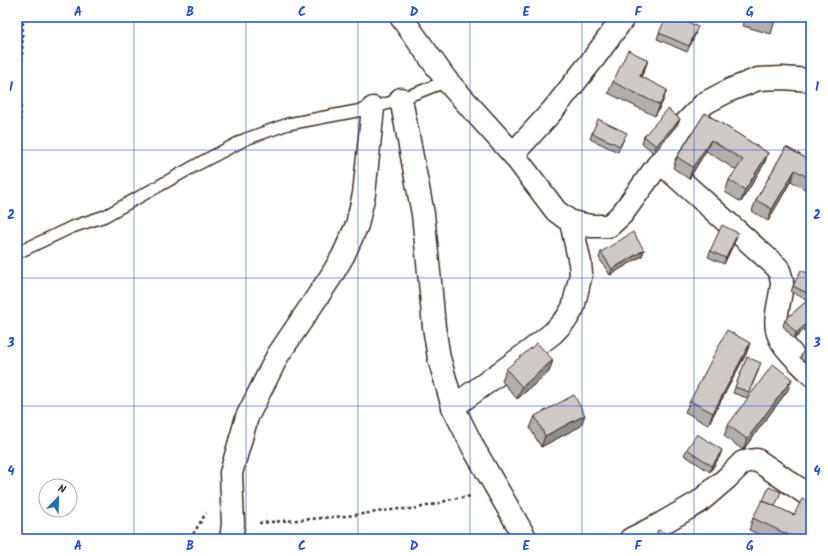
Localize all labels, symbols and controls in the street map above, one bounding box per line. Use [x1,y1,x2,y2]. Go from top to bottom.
text: A [74,2,82,23]
text: B [186,2,194,23]
text: C [298,2,306,23]
text: D [410,2,419,23]
text: E [522,2,530,23]
text: F [634,2,642,23]
text: G [746,2,754,23]
text: 1 [9,77,13,98]
text: 1 [815,77,819,98]
text: 2 [7,205,15,226]
text: 2 [813,205,821,226]
text: 3 [6,333,15,354]
text: 3 [812,333,821,354]
text: 4 [7,461,15,482]
text: 4 [813,461,821,482]
north arrow [38,478,78,518]
text: N [55,480,68,499]
text: A [74,536,82,556]
text: B [186,536,194,556]
text: C [298,536,306,556]
text: D [410,536,419,556]
text: E [522,536,530,556]
text: F [634,536,642,556]
text: G [746,536,754,556]

